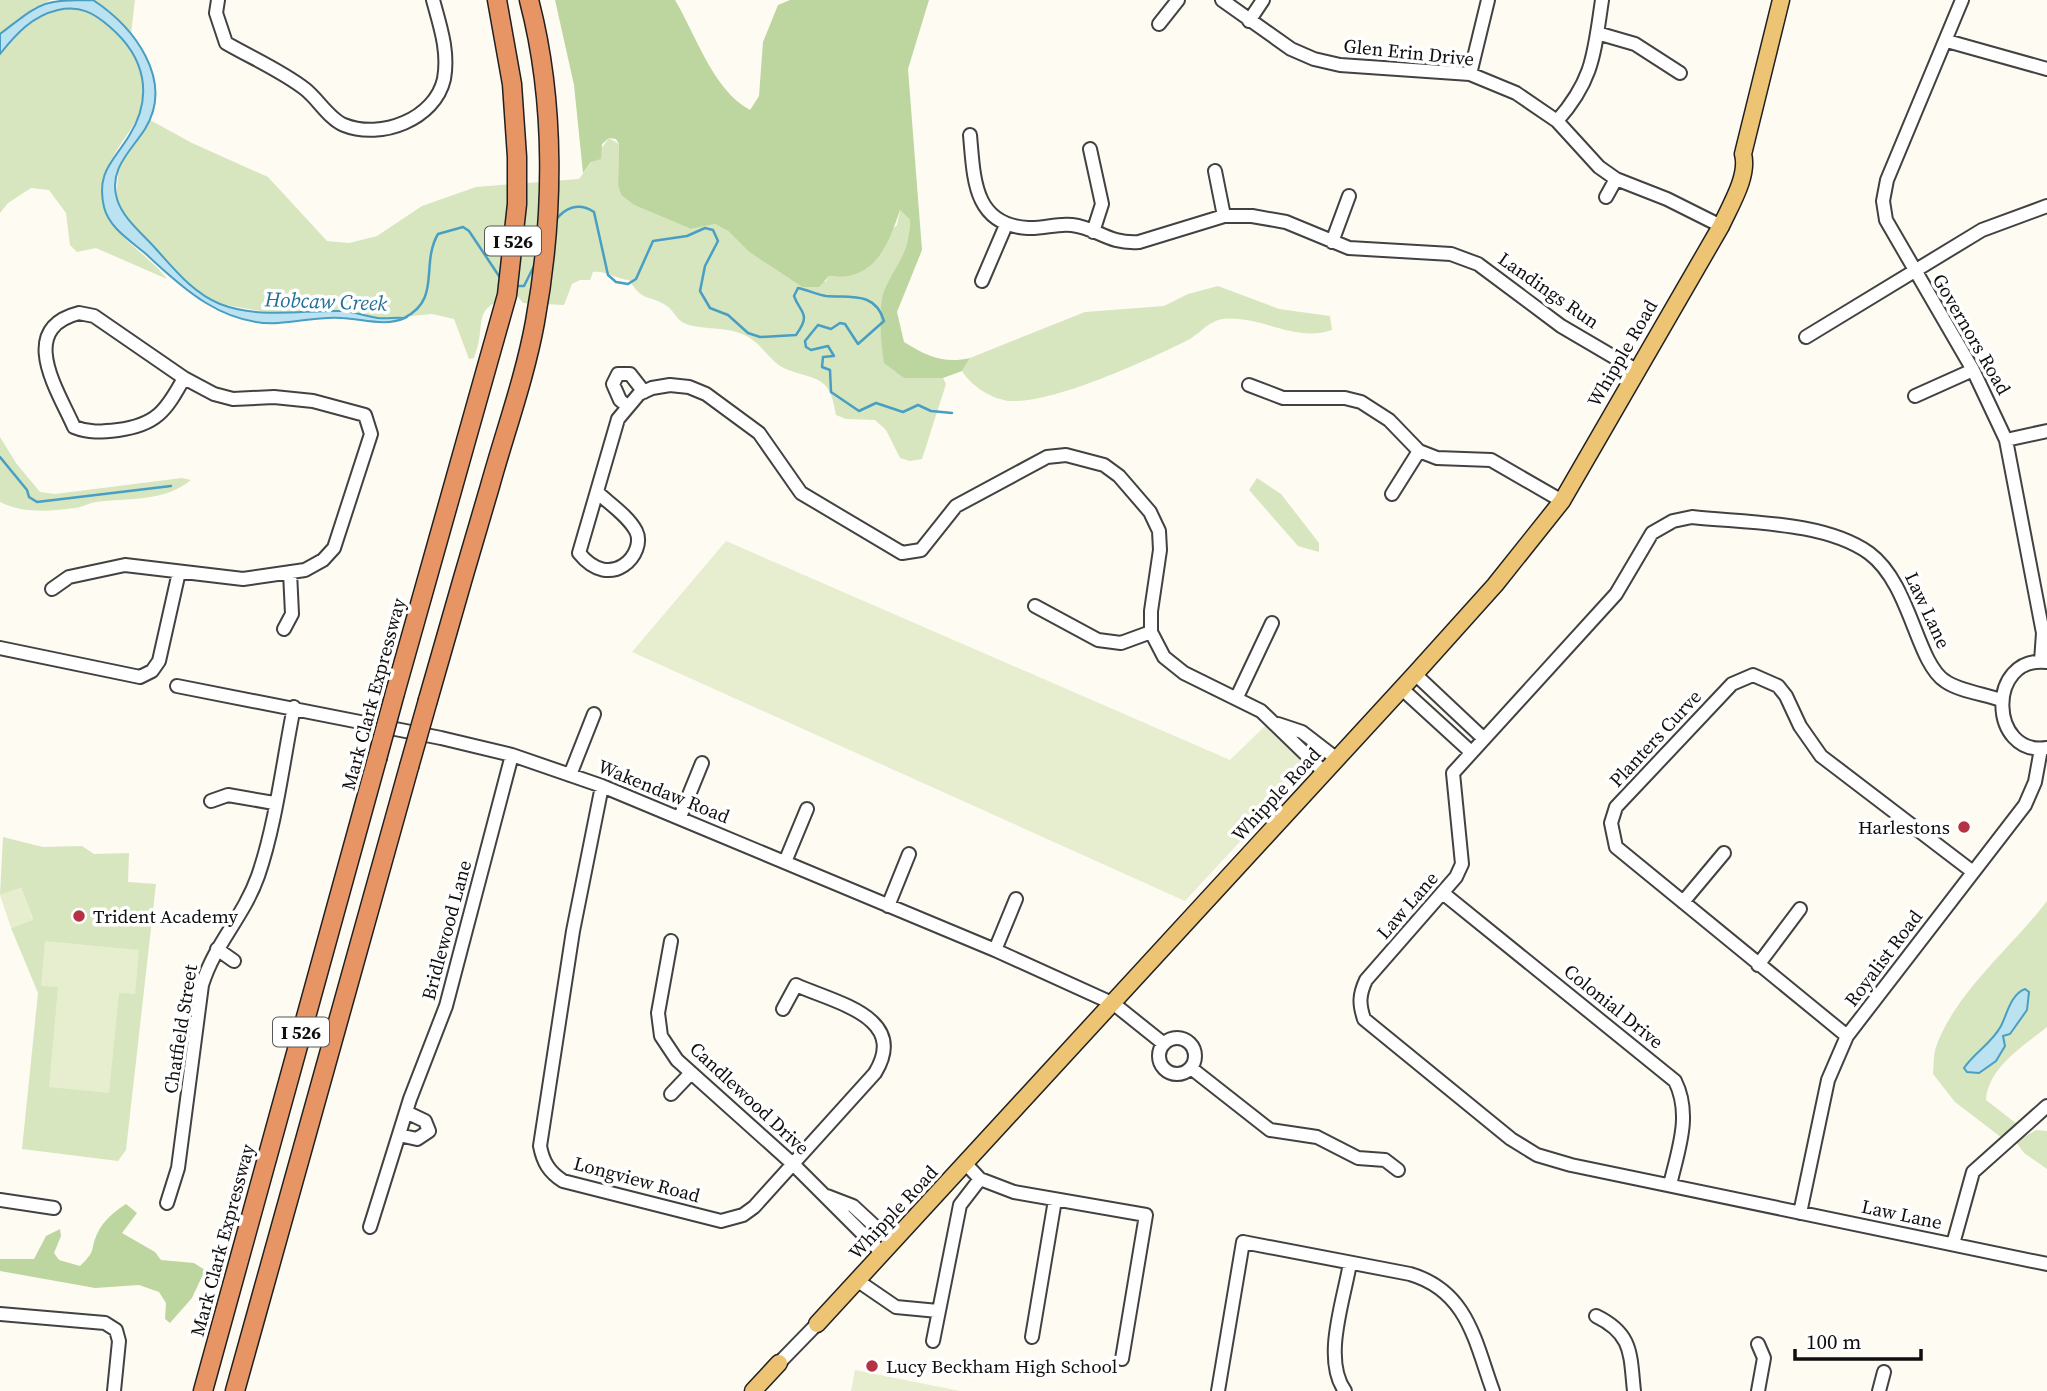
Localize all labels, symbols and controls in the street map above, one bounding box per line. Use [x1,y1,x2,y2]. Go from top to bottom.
street label: Glen Erin Drive [1342,32,1476,72]
road number: I 526 [485,227,541,256]
street label: Landings Run [1493,246,1605,334]
street label: Governors Road [1927,269,2017,400]
water label: Hobcaw Creek [263,284,388,318]
street label: Whipple Road [1581,294,1663,411]
street label: Law Lane [1899,567,1957,653]
street label: Mark Clark Expressway [335,595,411,793]
street label: Planters Curve [1603,684,1707,792]
street label: Whipple Road [1226,741,1327,847]
street label: Wakendaw Road [594,753,734,829]
place label: Harlestons [1858,814,1950,840]
marker: Harlestons [1956,819,1972,835]
street label: Bridlewood Lane [415,857,477,1003]
street label: Law Lane [1370,866,1444,944]
place label: Trident Academy [93,903,238,929]
street label: Royalist Road [1838,904,1928,1012]
marker: Trident Academy [71,908,87,924]
street label: Colonial Drive [1559,958,1669,1054]
street label: Chatfield Street [157,962,203,1095]
road number: I 526 [273,1017,329,1046]
street label: Candlewood Drive [684,1036,816,1160]
street label: Mark Clark Expressway [184,1141,260,1339]
street label: Longview Road [571,1150,703,1208]
street label: Whipple Road [843,1159,944,1265]
street label: Law Lane [1859,1193,1945,1235]
scale bar [1795,1318,1921,1362]
text: 100 m [1806,1327,1861,1356]
place label: Lucy Beckham High School [886,1353,1118,1379]
marker: Lucy Beckham High School [864,1358,880,1374]

